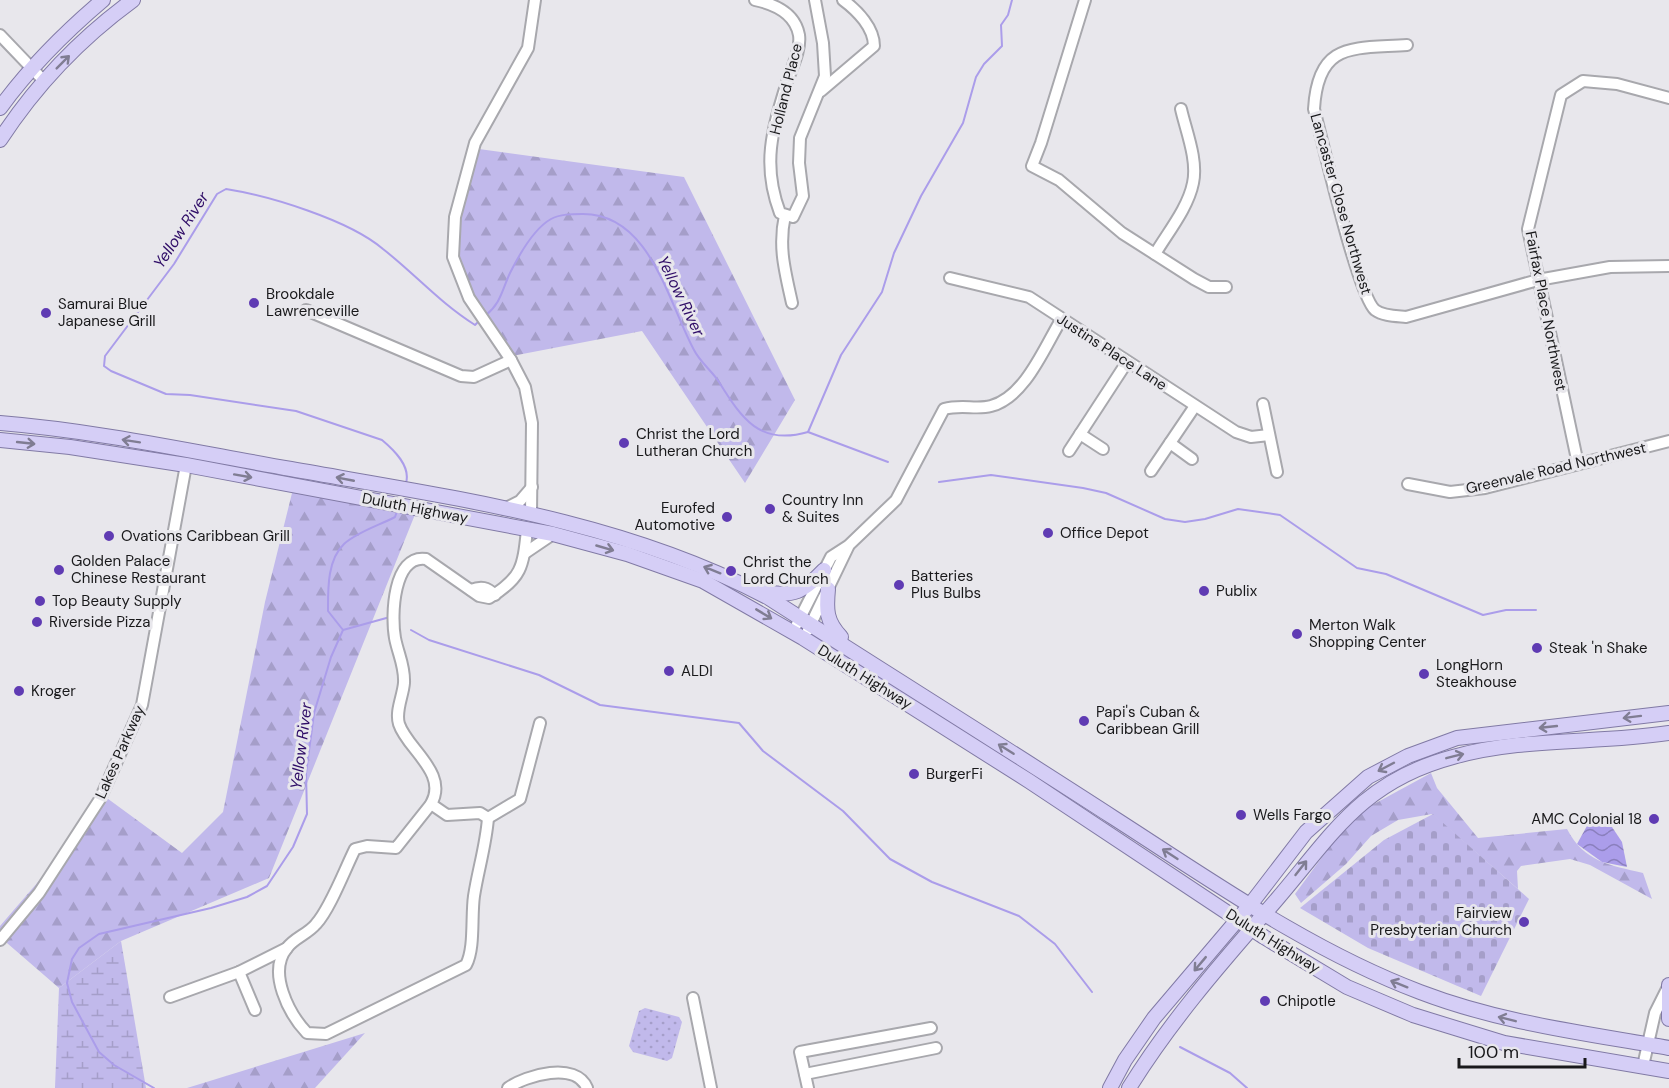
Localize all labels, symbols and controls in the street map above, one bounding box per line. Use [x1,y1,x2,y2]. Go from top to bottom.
street label: Holland Place [765,41,807,137]
one-way arrow [55,54,70,69]
street label: Lancaster Close Northwest [1306,111,1376,297]
water label: Yellow River [148,187,214,272]
street label: Fairfax Place Northwest [1521,229,1571,393]
water label: Yellow River [652,252,710,341]
place label: Brookdale Lawrenceville [266,284,359,321]
place label: Samurai Blue Japanese Grill [58,294,156,331]
marker: Brookdale Lawrenceville [247,296,261,310]
marker: Samurai Blue Japanese Grill [39,306,53,320]
street label: Justins Place Lane [1053,309,1171,395]
place label: Christ the Lord Lutheran Church [636,424,752,461]
one-way arrow [121,435,141,446]
marker: Christ the Lord Lutheran Church [617,436,631,450]
street label: Greenvale Road Northwest [1464,437,1648,499]
one-way arrow [16,438,36,449]
one-way arrow [233,471,253,482]
one-way arrow [335,473,355,484]
street label: Duluth Highway [360,488,470,528]
place label: Country Inn & Suites [782,490,863,527]
place label: Eurofed Automotive [635,498,715,535]
marker: Country Inn & Suites [763,502,777,516]
marker: Eurofed Automotive [720,510,734,524]
place label: Office Depot [1060,523,1149,543]
place label: Ovations Caribbean Grill [121,526,290,546]
marker: Office Depot [1041,526,1055,540]
marker: Ovations Caribbean Grill [102,529,116,543]
one-way arrow [595,542,614,554]
place label: Golden Palace Chinese Restaurant [71,551,206,588]
place label: Christ the Lord Church [743,552,829,589]
marker: Golden Palace Chinese Restaurant [52,563,66,577]
one-way arrow [703,564,722,575]
marker: Christ the Lord Church [724,564,738,578]
place label: Batteries Plus Bulbs [911,566,981,603]
marker: Batteries Plus Bulbs [892,578,906,592]
place label: Publix [1216,581,1258,601]
marker: Publix [1197,584,1211,598]
place label: Top Beauty Supply [52,591,182,611]
marker: Top Beauty Supply [33,594,47,608]
one-way arrow [755,608,772,620]
place label: Riverside Pizza [49,612,150,632]
marker: Riverside Pizza [30,615,44,629]
place label: Merton Walk Shopping Center [1309,615,1427,652]
marker: Merton Walk Shopping Center [1290,627,1304,641]
place label: Steak 'n Shake [1549,638,1648,658]
street label: Duluth Highway [814,640,916,714]
marker: Steak 'n Shake [1530,641,1544,655]
place label: LongHorn Steakhouse [1436,655,1517,692]
place label: ALDI [681,661,713,681]
marker: ALDI [662,664,676,678]
marker: LongHorn Steakhouse [1417,667,1431,681]
place label: Kroger [31,681,76,701]
marker: Kroger [12,684,26,698]
water label: Yellow River [285,700,317,791]
street label: Lakes Parkway [90,702,150,802]
place label: Papi's Cuban & Caribbean Grill [1096,702,1200,739]
one-way arrow [1622,712,1642,723]
marker: Papi's Cuban & Caribbean Grill [1077,714,1091,728]
one-way arrow [1539,722,1558,733]
one-way arrow [998,743,1015,755]
one-way arrow [1445,750,1464,762]
one-way arrow [1378,761,1395,773]
place label: BurgerFi [926,764,983,784]
marker: BurgerFi [907,767,921,781]
place label: Wells Fargo [1253,805,1332,825]
marker: Wells Fargo [1234,808,1248,822]
place label: AMC Colonial 18 [1531,809,1642,829]
marker: AMC Colonial 18 [1647,812,1661,826]
one-way arrow [1162,848,1179,860]
one-way arrow [1295,861,1308,877]
place label: Fairview Presbyterian Church [1370,903,1513,940]
street label: Duluth Highway [1222,904,1324,978]
marker: Fairview Presbyterian Church [1517,915,1531,929]
one-way arrow [1193,956,1207,971]
one-way arrow [1390,978,1409,989]
place label: Chipotle [1277,991,1336,1011]
marker: Chipotle [1258,994,1272,1008]
one-way arrow [1498,1013,1517,1025]
scale bar [1459,1031,1585,1069]
text: 100 m [1468,1040,1519,1064]

